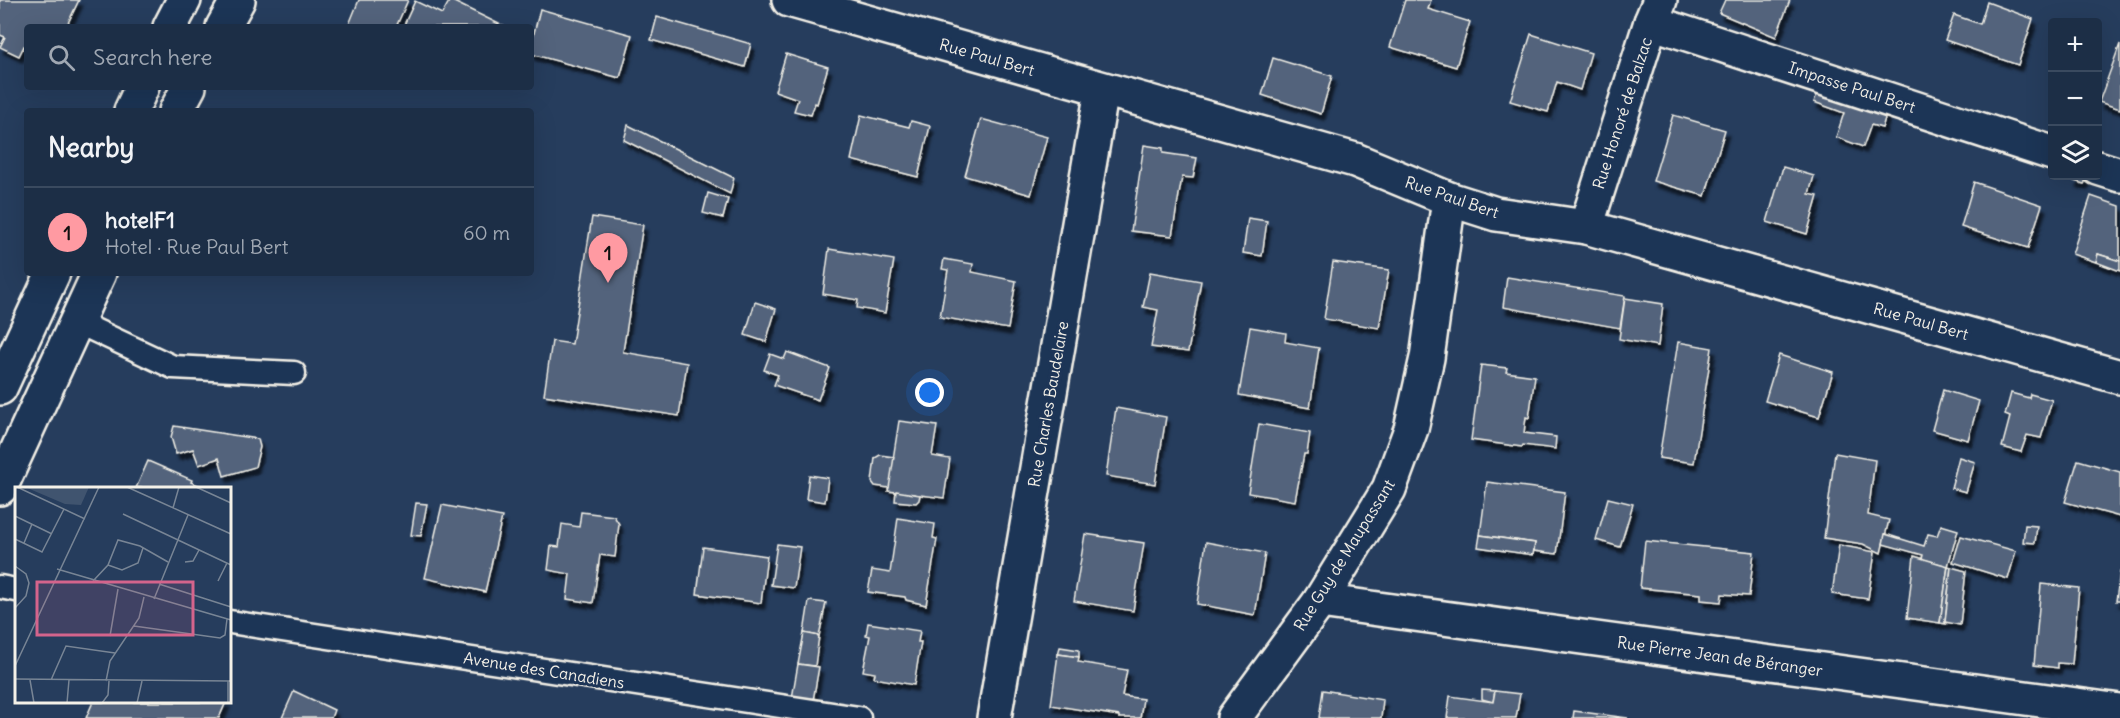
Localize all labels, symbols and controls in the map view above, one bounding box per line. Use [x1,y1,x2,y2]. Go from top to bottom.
map controls [2048,18,2102,180]
button: + [2048,18,2102,72]
search box [24,24,534,90]
street label: Rue Paul Bert [937,34,1037,80]
street label: Rue Honoré de Balzac [1588,34,1656,192]
icon: search [45,41,78,74]
text: Search here [93,43,212,71]
street label: Impasse Paul Bert [1786,57,1919,117]
button: − [2048,72,2102,126]
button: layers [2048,126,2102,180]
text: Nearby [48,131,134,164]
street label: Rue Paul Bert [1402,172,1502,223]
text: hotelF1 [105,206,175,234]
text: 1 [64,220,71,245]
text: 60 m [463,220,510,245]
text: Hotel · Rue Paul Bert [105,234,288,259]
pin: 1 [588,234,628,283]
street label: Rue Paul Bert [1871,298,1971,344]
street label: Rue Charles Baudelaire [1024,319,1072,489]
your location [915,378,944,407]
street label: Rue Guy de Maupassant [1289,475,1399,634]
inset map [15,487,231,703]
street label: Rue Pierre Jean de Béranger [1616,632,1824,680]
street label: Avenue des Canadiens [462,647,626,693]

